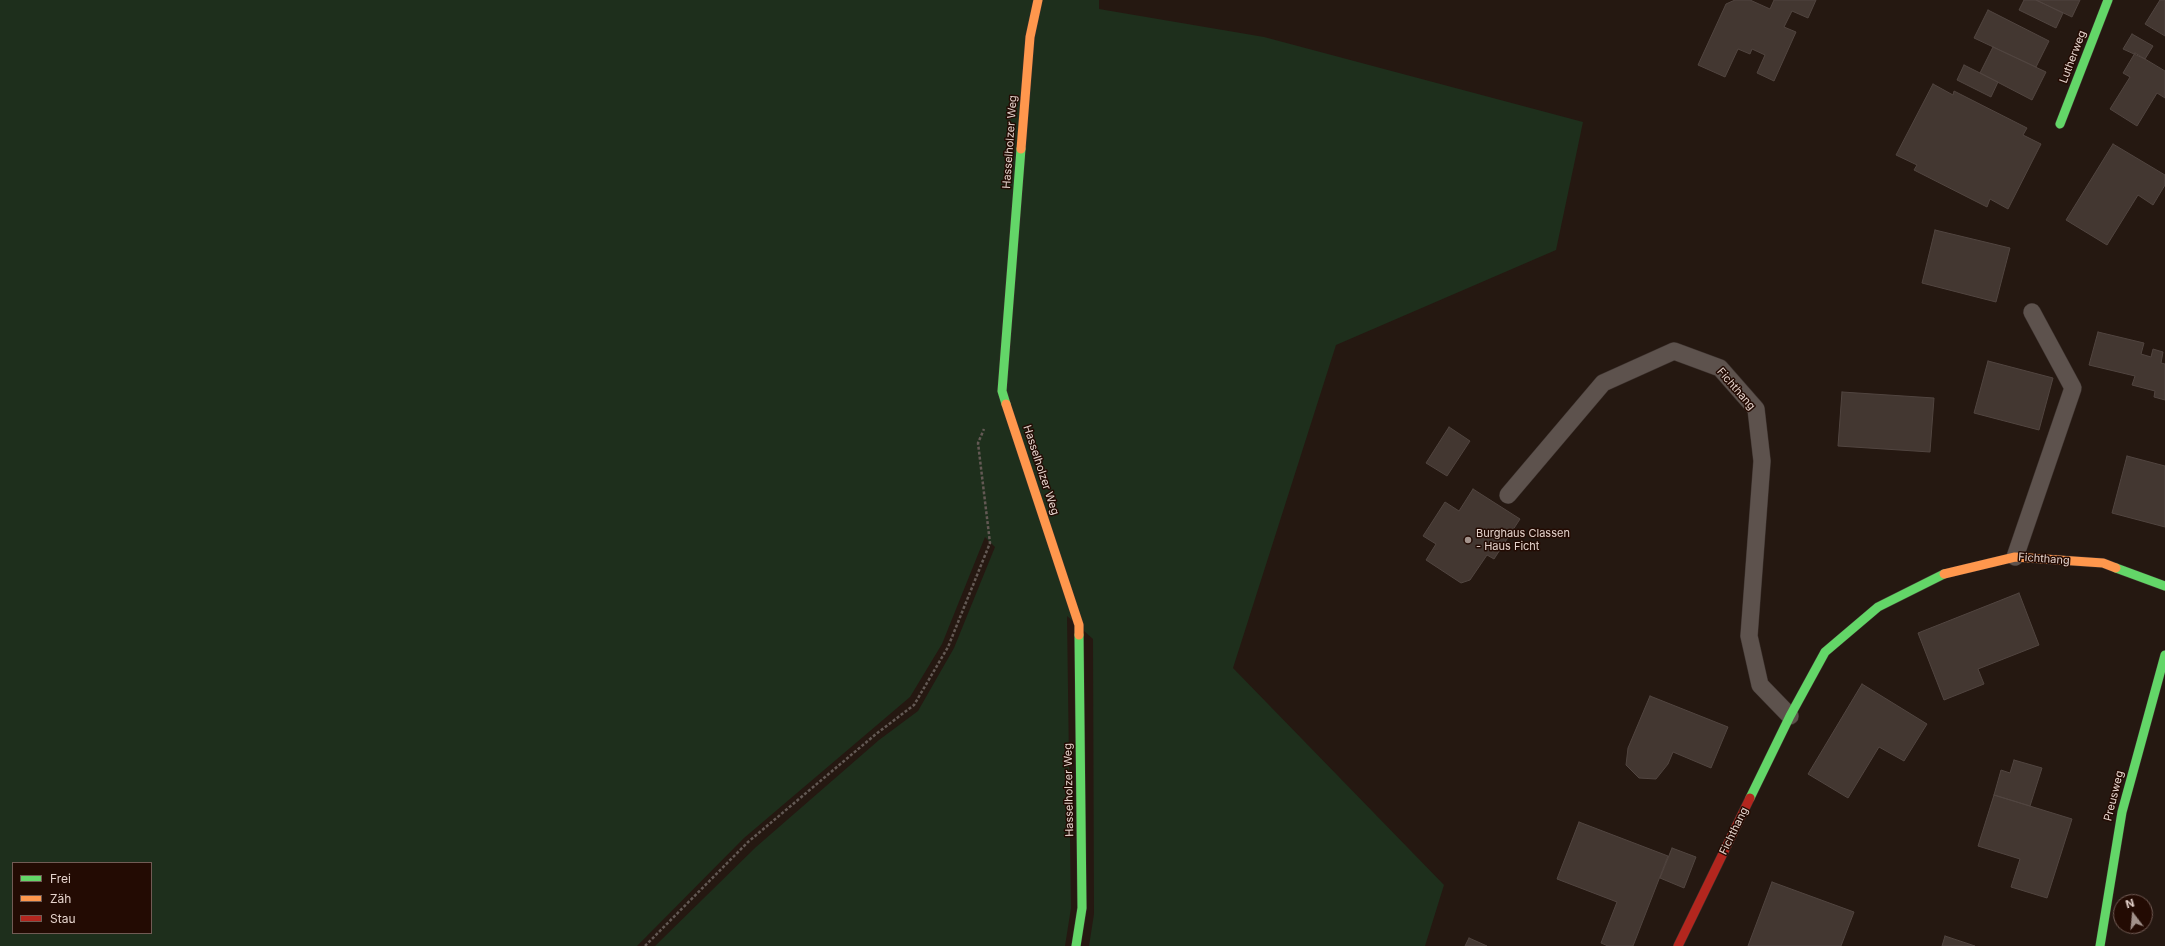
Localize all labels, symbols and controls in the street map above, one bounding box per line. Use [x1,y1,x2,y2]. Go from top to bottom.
street label: Lutherweg [2057,29,2089,85]
street label: Hasselholzer Weg [1000,95,1020,189]
street label: Fichthang [1714,365,1758,413]
street label: Hasselholzer Weg [1020,423,1062,517]
place label: Burghaus Classen - Haus Ficht [1476,527,1570,553]
marker: Burghaus Classen - Haus Ficht [1463,535,1473,545]
street label: Fichthang [2018,551,2070,567]
street label: Hasselholzer Weg [1062,743,1076,837]
street label: Preusweg [2101,769,2127,823]
street label: Fichthang [1717,805,1751,857]
legend [12,862,152,934]
text: Frei [50,871,71,886]
text: Zäh [50,891,71,906]
north arrow [2113,894,2153,934]
text: N [2124,896,2136,911]
text: Stau [50,911,76,926]

